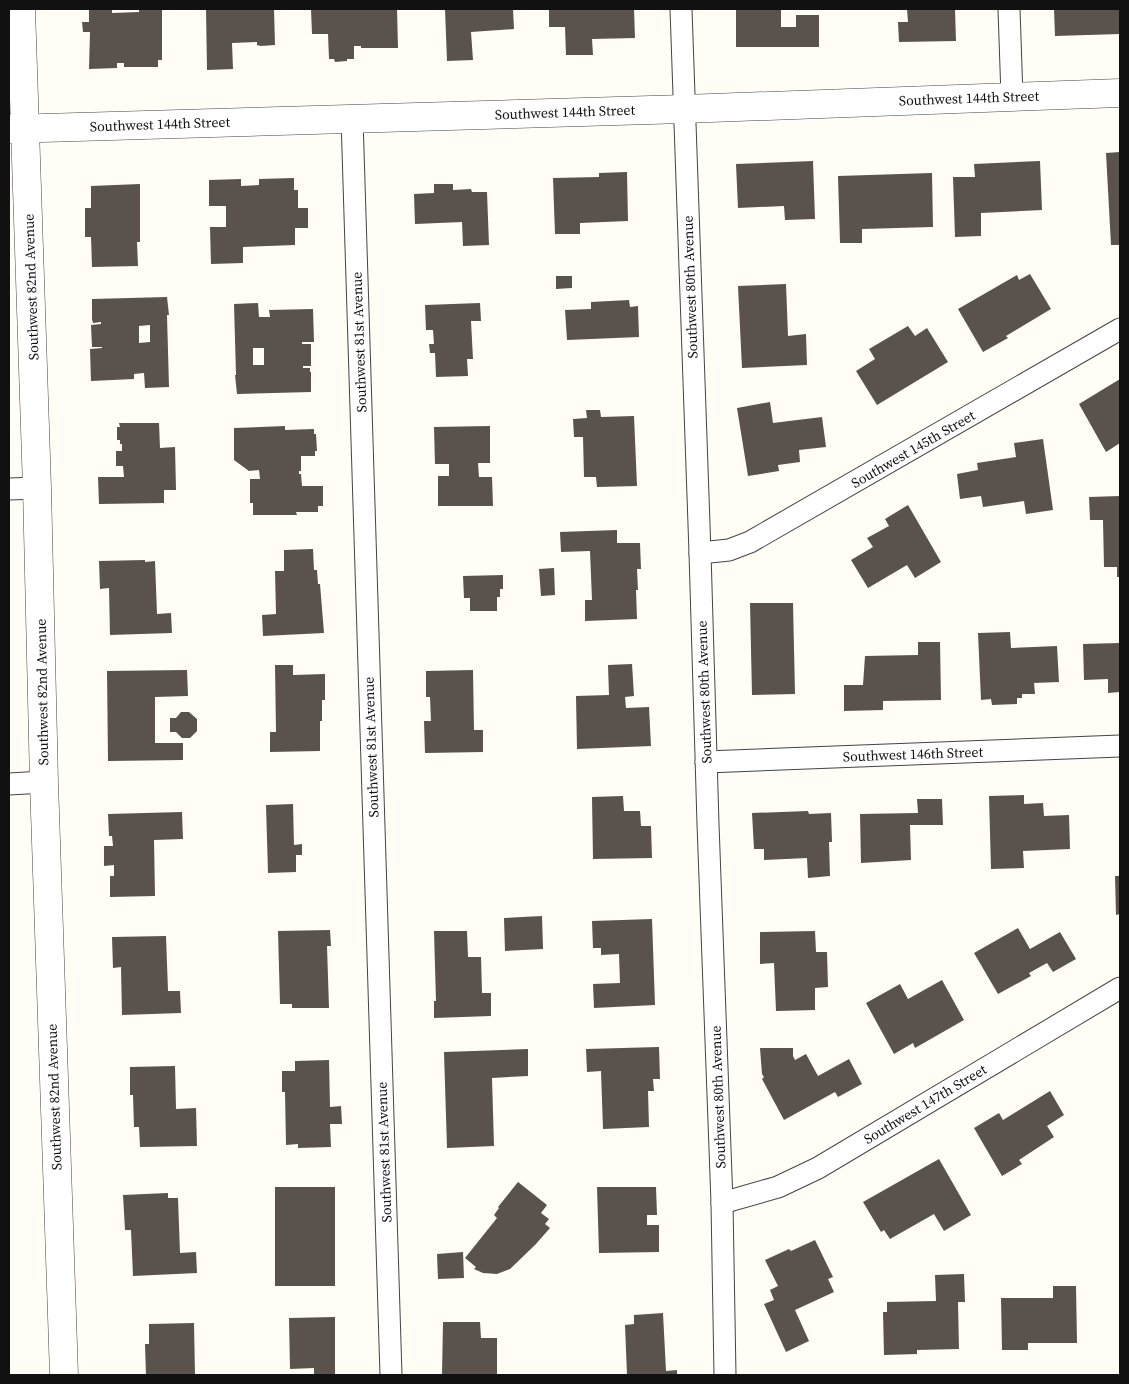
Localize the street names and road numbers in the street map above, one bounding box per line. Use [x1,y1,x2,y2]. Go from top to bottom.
street label: Southwest 144th Street [899,86,1040,110]
street label: Southwest 144th Street [495,100,636,124]
street label: Southwest 144th Street [90,112,231,136]
street label: Southwest 82nd Avenue [18,213,44,361]
street label: Southwest 80th Avenue [678,215,702,359]
street label: Southwest 81st Avenue [347,271,371,413]
street label: Southwest 145th Street [847,405,979,493]
street label: Southwest 82nd Avenue [31,619,53,765]
street label: Southwest 80th Avenue [692,620,716,764]
street label: Southwest 81st Avenue [359,676,383,818]
street label: Southwest 146th Street [843,742,984,766]
street label: Southwest 82nd Avenue [41,1023,67,1171]
street label: Southwest 80th Avenue [706,1025,730,1169]
street label: Southwest 147th Street [860,1059,991,1149]
street label: Southwest 81st Avenue [372,1081,396,1223]

